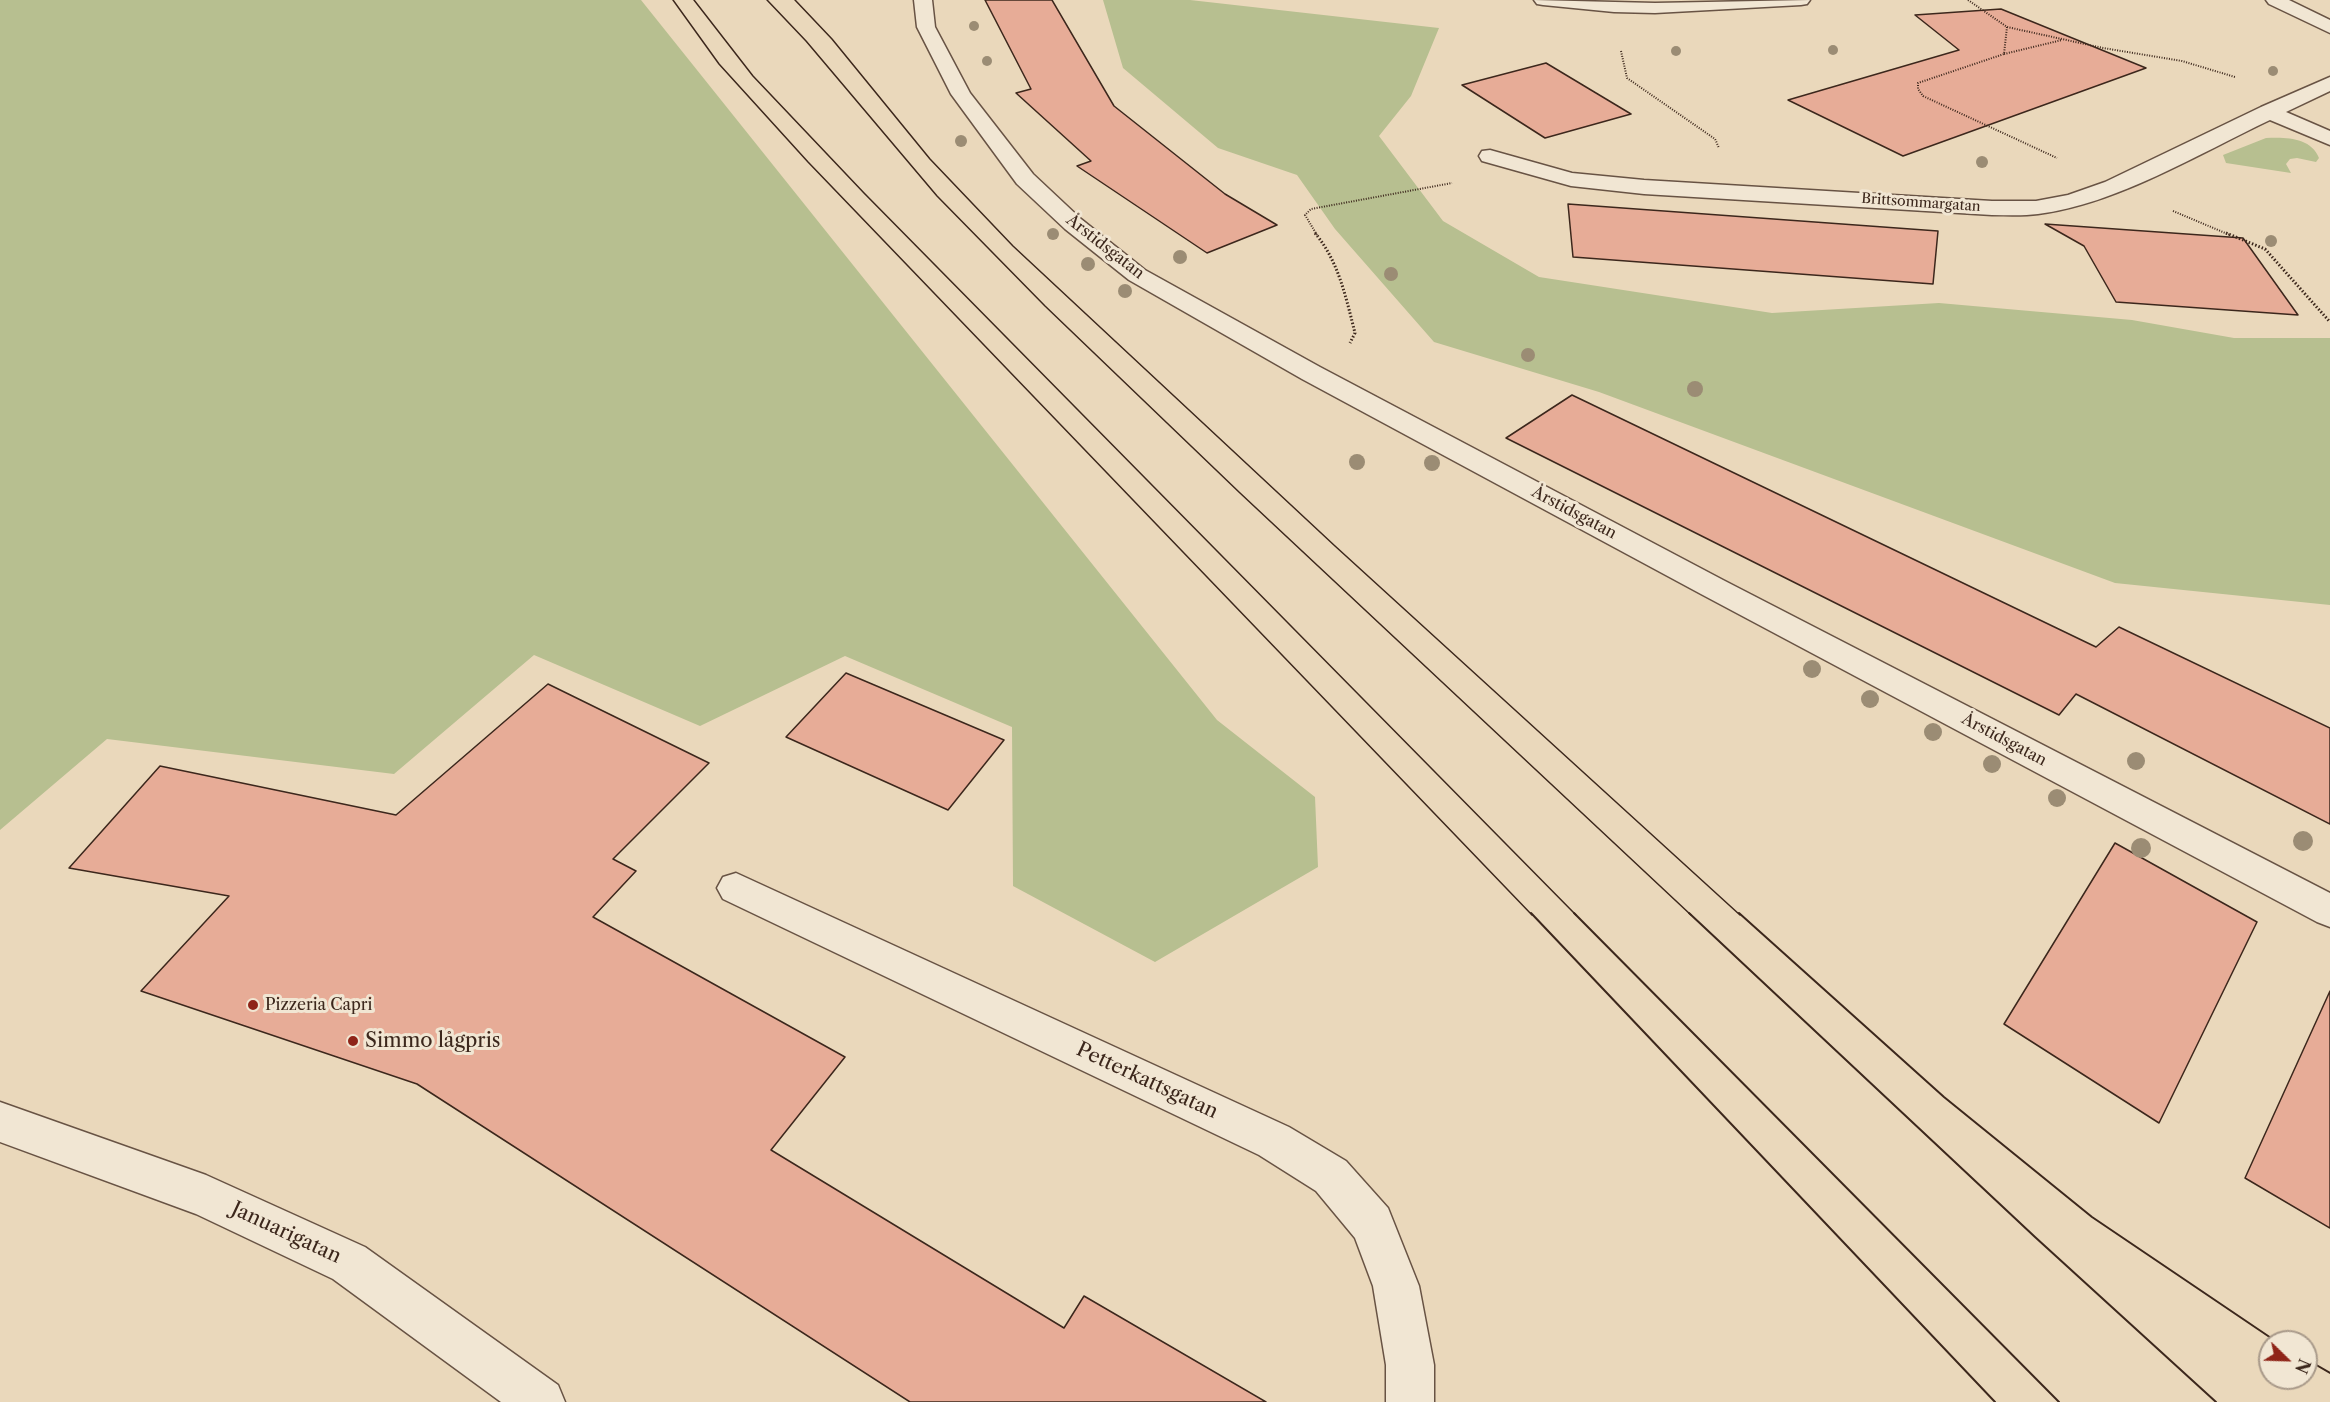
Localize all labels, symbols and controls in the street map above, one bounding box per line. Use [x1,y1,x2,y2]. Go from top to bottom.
street label: Brittsommargatan [1861,190,1981,216]
street label: Årstidsgatan [1062,211,1148,283]
street label: Årstidsgatan [1528,483,1620,543]
street label: Årstidsgatan [1958,710,2050,770]
place label: Pizzeria Capri [265,995,372,1015]
marker: Pizzeria Capri [246,998,260,1012]
place label: Simmo lågpris [365,1029,500,1053]
marker: Simmo lågpris [346,1034,360,1048]
street label: Petterkattsgatan [1072,1038,1222,1124]
street label: Januarigatan [227,1197,345,1269]
north arrow [2258,1330,2318,1390]
text: N [2291,1356,2315,1377]

